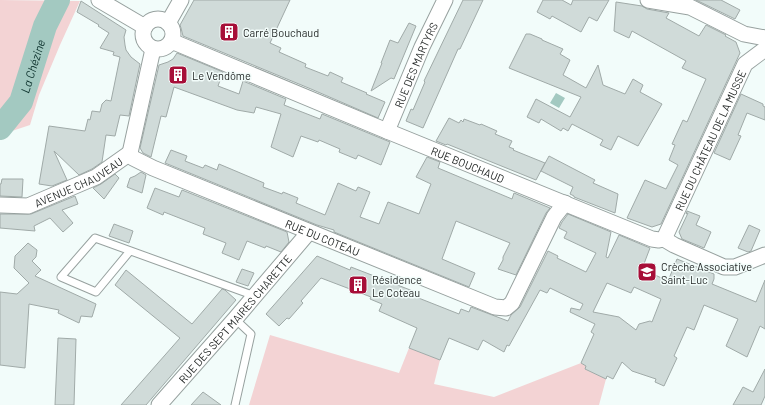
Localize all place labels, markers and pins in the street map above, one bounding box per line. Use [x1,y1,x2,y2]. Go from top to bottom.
building icon: Carré Bouchaud [218,21,240,43]
place label: Carré Bouchaud [243,26,319,39]
building icon: Le Vendôme [167,64,189,86]
place label: Le Vendôme [192,69,251,82]
place label: Crèche Associative Saint-Luc [661,260,752,286]
school or university icon: Crèche Associative Saint-Luc [636,261,658,283]
place label: Résidence Le Coteau [372,273,422,299]
building icon: Résidence Le Coteau [347,274,369,296]

